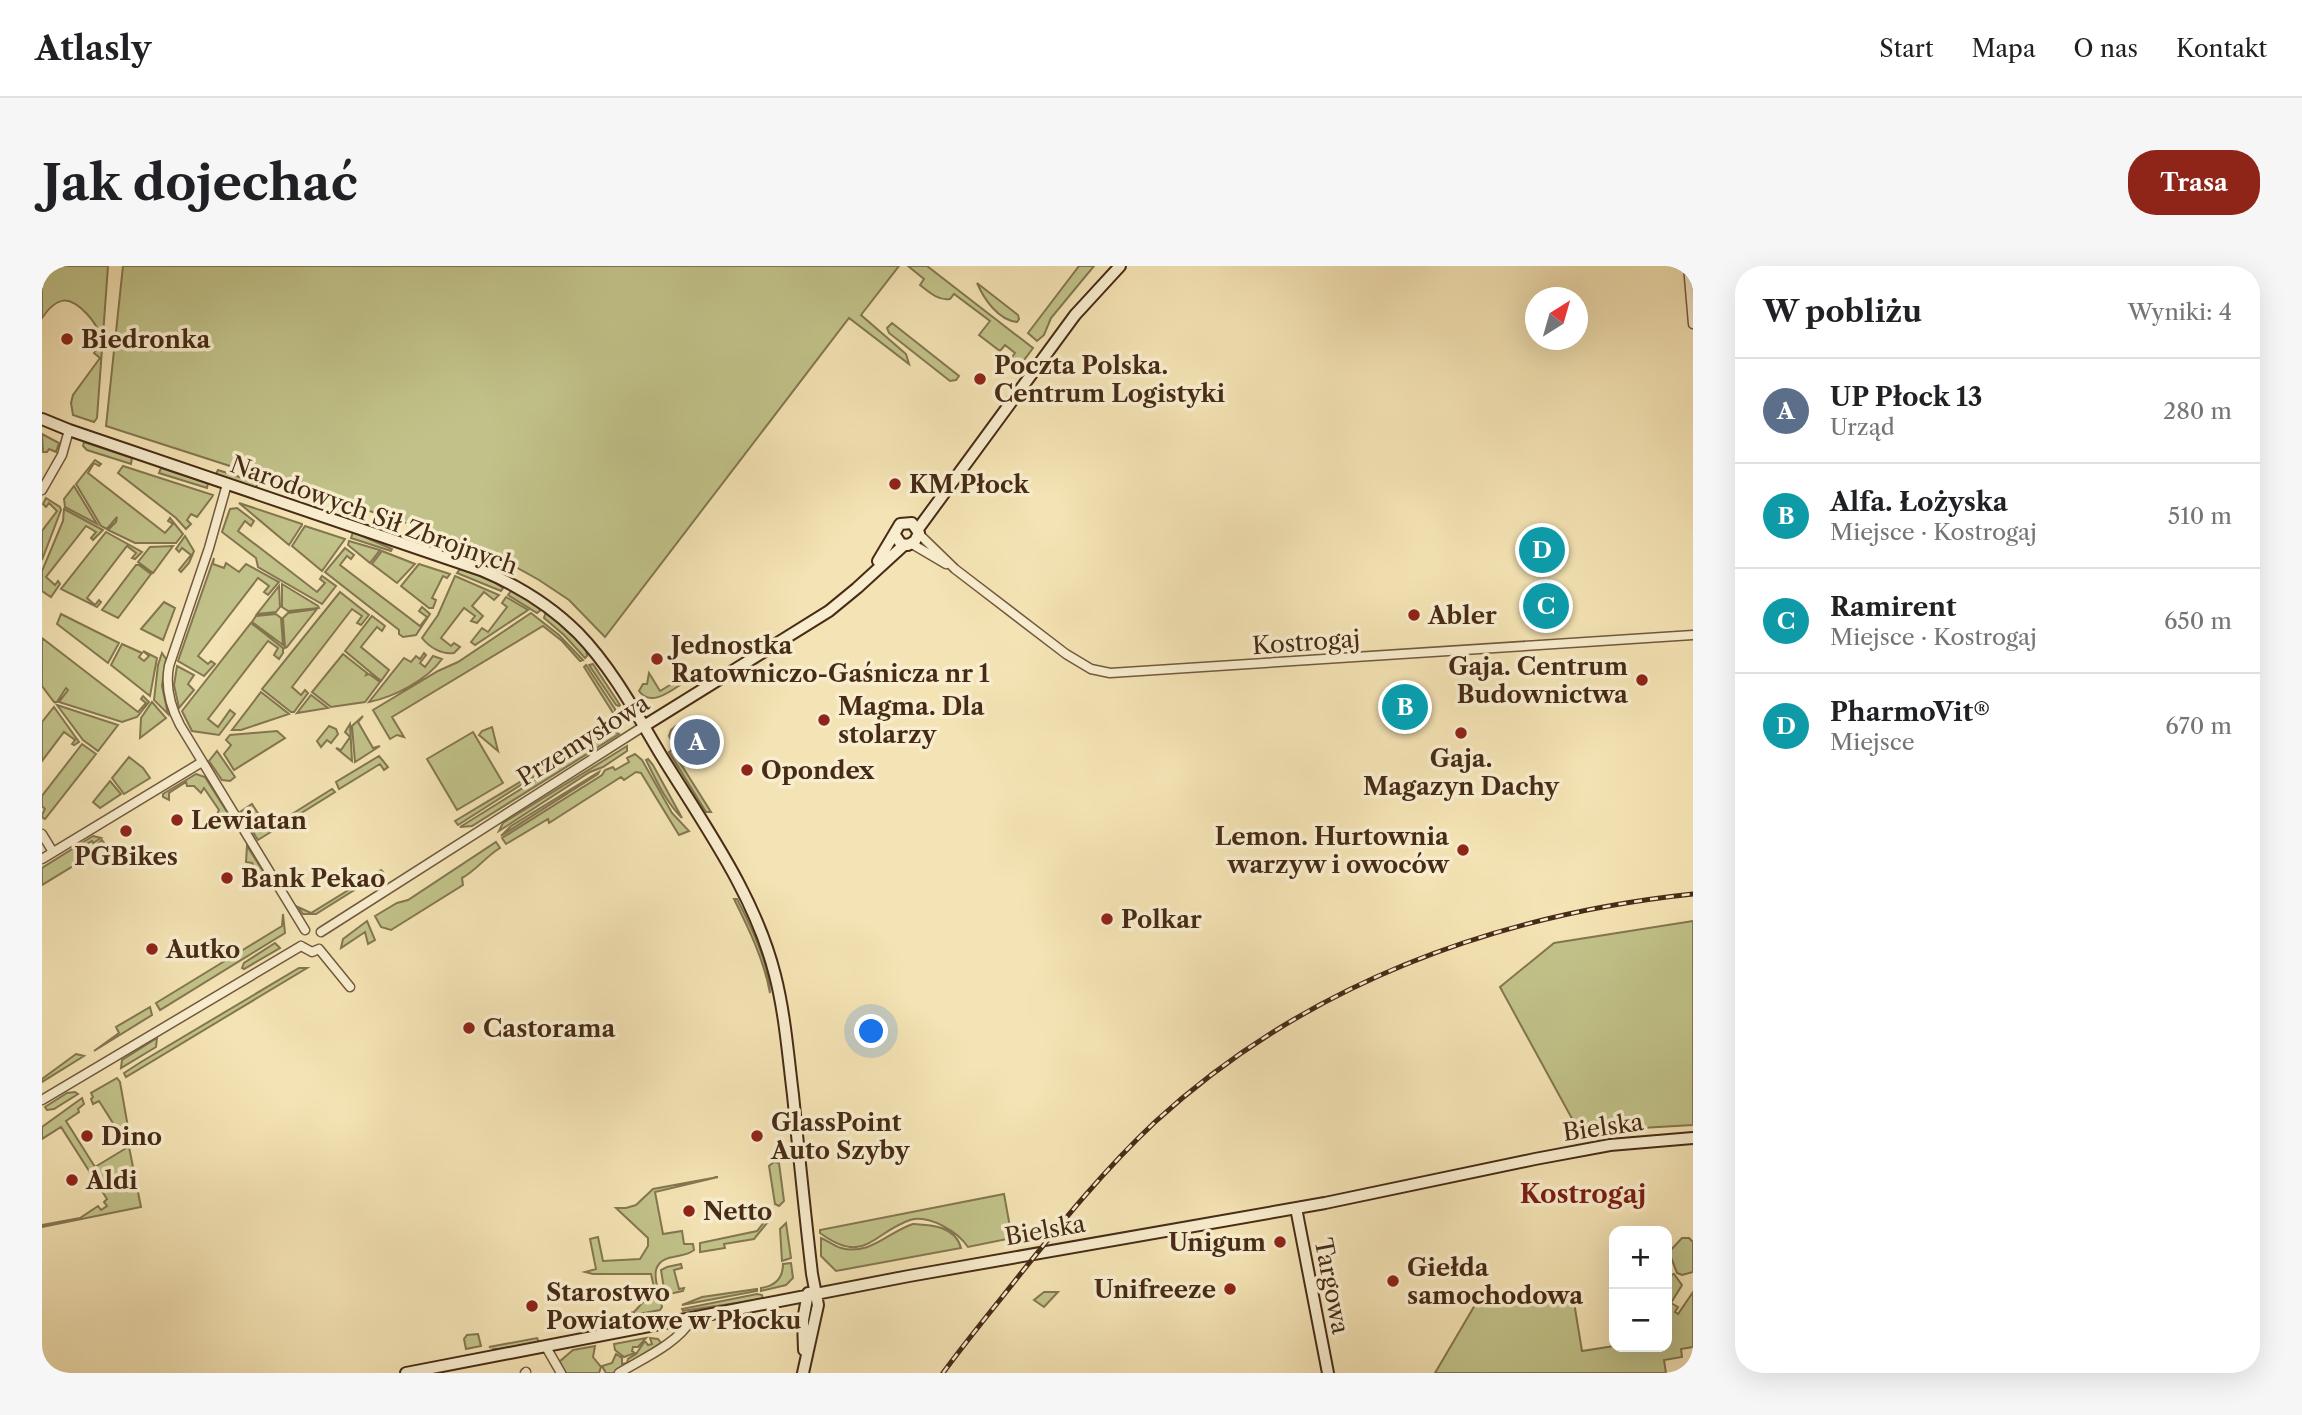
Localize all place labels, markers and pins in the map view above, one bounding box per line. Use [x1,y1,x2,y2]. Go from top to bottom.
place label: Biedronka [81,325,211,354]
marker: Biedronka [59,331,75,347]
place label: Poczta Polska. Centrum Logistyki [994,351,1226,408]
marker: Poczta Polska. Centrum Logistyki [972,371,988,387]
place label: KM Płock [909,470,1030,499]
marker: KM Płock [887,476,903,492]
pin: D [1519,524,1565,576]
pin: C [1523,580,1569,632]
place label: Abler [1427,601,1497,630]
marker: Abler [1406,607,1422,623]
place label: Jednostka Ratowniczo-Gaśnicza nr 1 [667,631,990,688]
marker: Jednostka Ratowniczo-Gaśnicza nr 1 [649,651,665,667]
place label: Gaja. Centrum Budownictwa [1448,652,1629,709]
marker: Gaja. Centrum Budownictwa [1634,672,1650,688]
pin: B [1382,681,1428,733]
place label: Magma. Dla stolarzy [838,692,986,749]
marker: Magma. Dla stolarzy [816,712,832,728]
pin: A [674,716,720,768]
marker: Gaja. Magazyn Dachy [1453,725,1469,741]
place label: Gaja. Magazyn Dachy [1363,744,1560,801]
place label: Opondex [761,756,875,785]
marker: Opondex [739,762,755,778]
place label: Lewiatan [191,806,307,835]
marker: Lewiatan [169,812,185,828]
place label: Lemon. Hurtownia warzyw i owoców [1215,822,1450,879]
marker: PGBikes [118,823,134,839]
place label: PGBikes [74,842,178,871]
marker: Lemon. Hurtownia warzyw i owoców [1455,842,1471,858]
place label: Bank Pekao [241,864,385,893]
marker: Bank Pekao [219,870,235,886]
place label: Polkar [1121,905,1202,934]
marker: Polkar [1099,911,1115,927]
place label: Autko [165,935,240,964]
marker: Autko [144,941,160,957]
place label: Castorama [483,1014,616,1043]
marker: Castorama [461,1020,477,1036]
place label: GlassPoint Auto Szyby [770,1108,911,1165]
place label: Dino [101,1122,162,1151]
marker: Dino [79,1128,95,1144]
marker: GlassPoint Auto Szyby [749,1128,765,1144]
place label: Aldi [85,1166,138,1195]
marker: Aldi [64,1172,80,1188]
place label: Netto [703,1197,772,1226]
marker: Netto [681,1203,697,1219]
place label: Unigum [1168,1228,1266,1257]
marker: Unigum [1272,1234,1288,1250]
place label: Giełda samochodowa [1407,1253,1584,1310]
marker: Giełda samochodowa [1385,1273,1401,1289]
place label: Unifreeze [1094,1275,1216,1304]
place label: Starostwo Powiatowe w Płocku [546,1278,801,1335]
marker: Unifreeze [1222,1281,1238,1297]
marker: Starostwo Powiatowe w Płocku [524,1298,540,1314]

